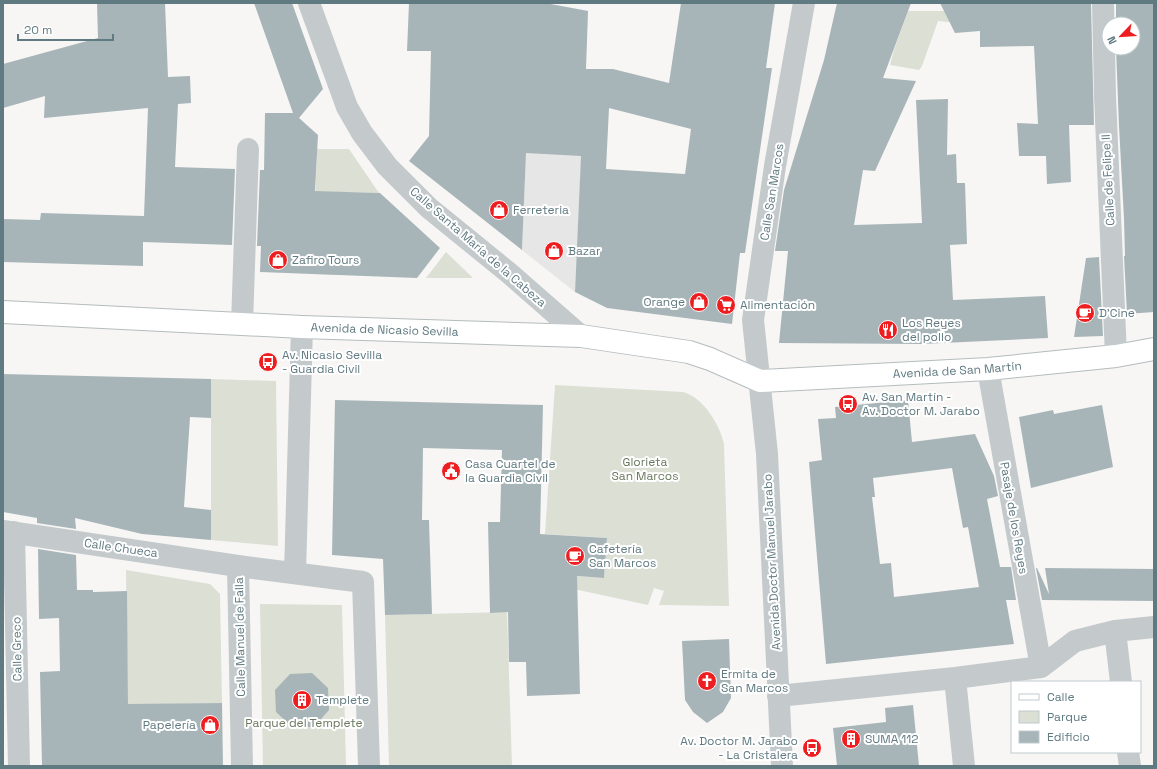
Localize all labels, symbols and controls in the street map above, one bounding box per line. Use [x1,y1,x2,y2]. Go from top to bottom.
scale bar [18,16,113,42]
north arrow [1101,16,1141,56]
text: 20 m [24,22,52,38]
text: N [1104,34,1120,47]
street label: Calle de Felipe II [1098,134,1118,226]
street label: Calle San Marcos [756,142,788,242]
street label: Calle Santa María de la Cabeza [407,183,550,311]
shop icon: Ferreteria [488,199,510,221]
place label: Ferreteria [513,202,569,218]
shop icon: Bazar [543,240,565,262]
place label: Bazar [568,243,601,259]
shop icon: Zafiro Tours [267,249,289,271]
place label: Zafiro Tours [292,252,359,268]
shop icon: Orange [688,291,710,313]
place label: Orange [644,294,685,310]
supermarket icon: Alimentación [715,294,737,316]
place label: Alimentación [740,297,815,313]
cafe icon: D'Cine [1074,302,1096,324]
place label: D'Cine [1099,305,1135,321]
place label: Los Reyes del pollo [902,315,961,345]
street label: Avenida de Nicasio Sevilla [310,319,459,340]
restaurant icon: Los Reyes del pollo [877,319,899,341]
place label: Av. Nicasio Sevilla - Guardia Civil [282,347,382,377]
bus stop icon: Av. Nicasio Sevilla - Guardia Civil [257,351,279,373]
street label: Avenida de San Martín [892,358,1022,382]
place label: Av. San Martín - Av. Doctor M. Jarabo [862,389,980,419]
bus stop icon: Av. San Martín - Av. Doctor M. Jarabo [837,393,859,415]
park label: Glorieta San Marcos [611,454,679,484]
place label: Casa Cuartel de la Guardia Civil [465,456,556,486]
public building icon: Casa Cuartel de la Guardia Civil [440,460,462,482]
street label: Pasaje de los Reyes [996,461,1032,575]
street label: Avenida Doctor Manuel Jarabo [759,473,785,651]
street label: Calle Chueca [83,535,159,561]
place label: Cafetería San Marcos [589,541,656,571]
cafe icon: Cafetería San Marcos [564,545,586,567]
street label: Calle Manuel de Falla [231,577,249,697]
street label: Calle Greco [8,617,26,681]
place label: Ermita de San Marcos [721,666,788,696]
church icon: Ermita de San Marcos [696,670,718,692]
legend [1011,681,1141,753]
building icon: Templete [291,689,313,711]
text: Calle [1047,689,1075,705]
place label: Templete [316,692,369,708]
text: Parque [1047,709,1087,725]
shop icon: Papelería [199,714,221,736]
park label: Parque del Templete [245,715,363,731]
place label: Papelería [143,717,196,733]
building icon: SUMA 112 [840,728,862,750]
text: Edificio [1047,729,1090,745]
place label: SUMA 112 [865,731,918,747]
place label: Av. Doctor M. Jarabo - La Cristalera [680,733,798,763]
bus stop icon: Av. Doctor M. Jarabo - La Cristalera [801,737,823,759]

